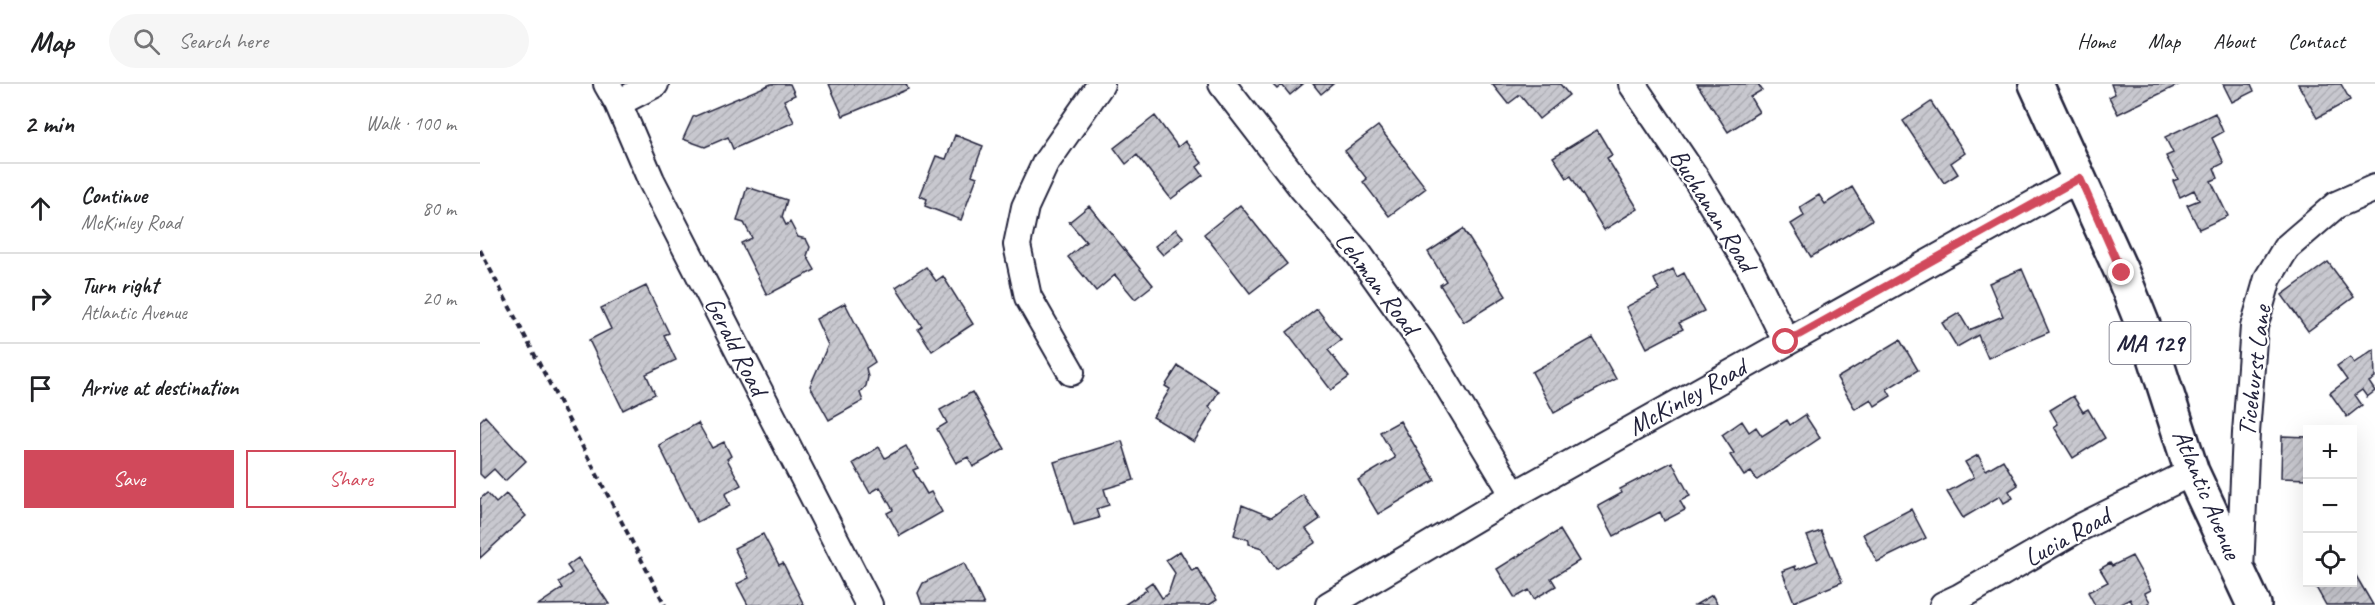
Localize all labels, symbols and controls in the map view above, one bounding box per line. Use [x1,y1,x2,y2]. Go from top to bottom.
search box [109,14,529,68]
text: Map [30,24,73,59]
icon: search [130,25,163,58]
text: Search here [178,27,268,55]
text: Home [2077,28,2115,54]
text: Map [2148,28,2180,54]
text: About [2213,28,2255,54]
text: Contact [2288,28,2345,54]
text: 2 min [24,107,74,140]
text: Walk · 100 m [366,111,456,136]
street label: Buchanan Road [1662,143,1766,281]
text: Continue [81,182,147,210]
icon: ahead [24,192,57,225]
text: 80 m [422,196,456,221]
text: McKinley Road [81,210,181,235]
street label: Lehman Road [1328,225,1429,344]
route end [2108,259,2134,285]
text: Turn right [81,272,158,300]
icon: right [24,282,57,315]
text: 20 m [422,286,456,311]
street label: Gerald Road [697,291,777,404]
text: Atlantic Avenue [81,300,187,325]
street label: Ticehurst Lane [2230,302,2279,438]
road number: MA 129 [2110,322,2190,364]
route start [1772,328,1798,354]
street label: McKinley Road [1622,349,1755,443]
icon: arrive [24,372,57,405]
text: Arrive at destination [81,374,238,402]
street label: Atlantic Avenue [2165,424,2250,565]
map controls [2303,425,2357,587]
button: + [2303,425,2357,479]
button: Save [24,450,234,508]
button: Share [246,450,456,508]
button: − [2303,479,2357,533]
street label: Lucia Road [2018,498,2119,574]
button: locate [2303,533,2357,587]

